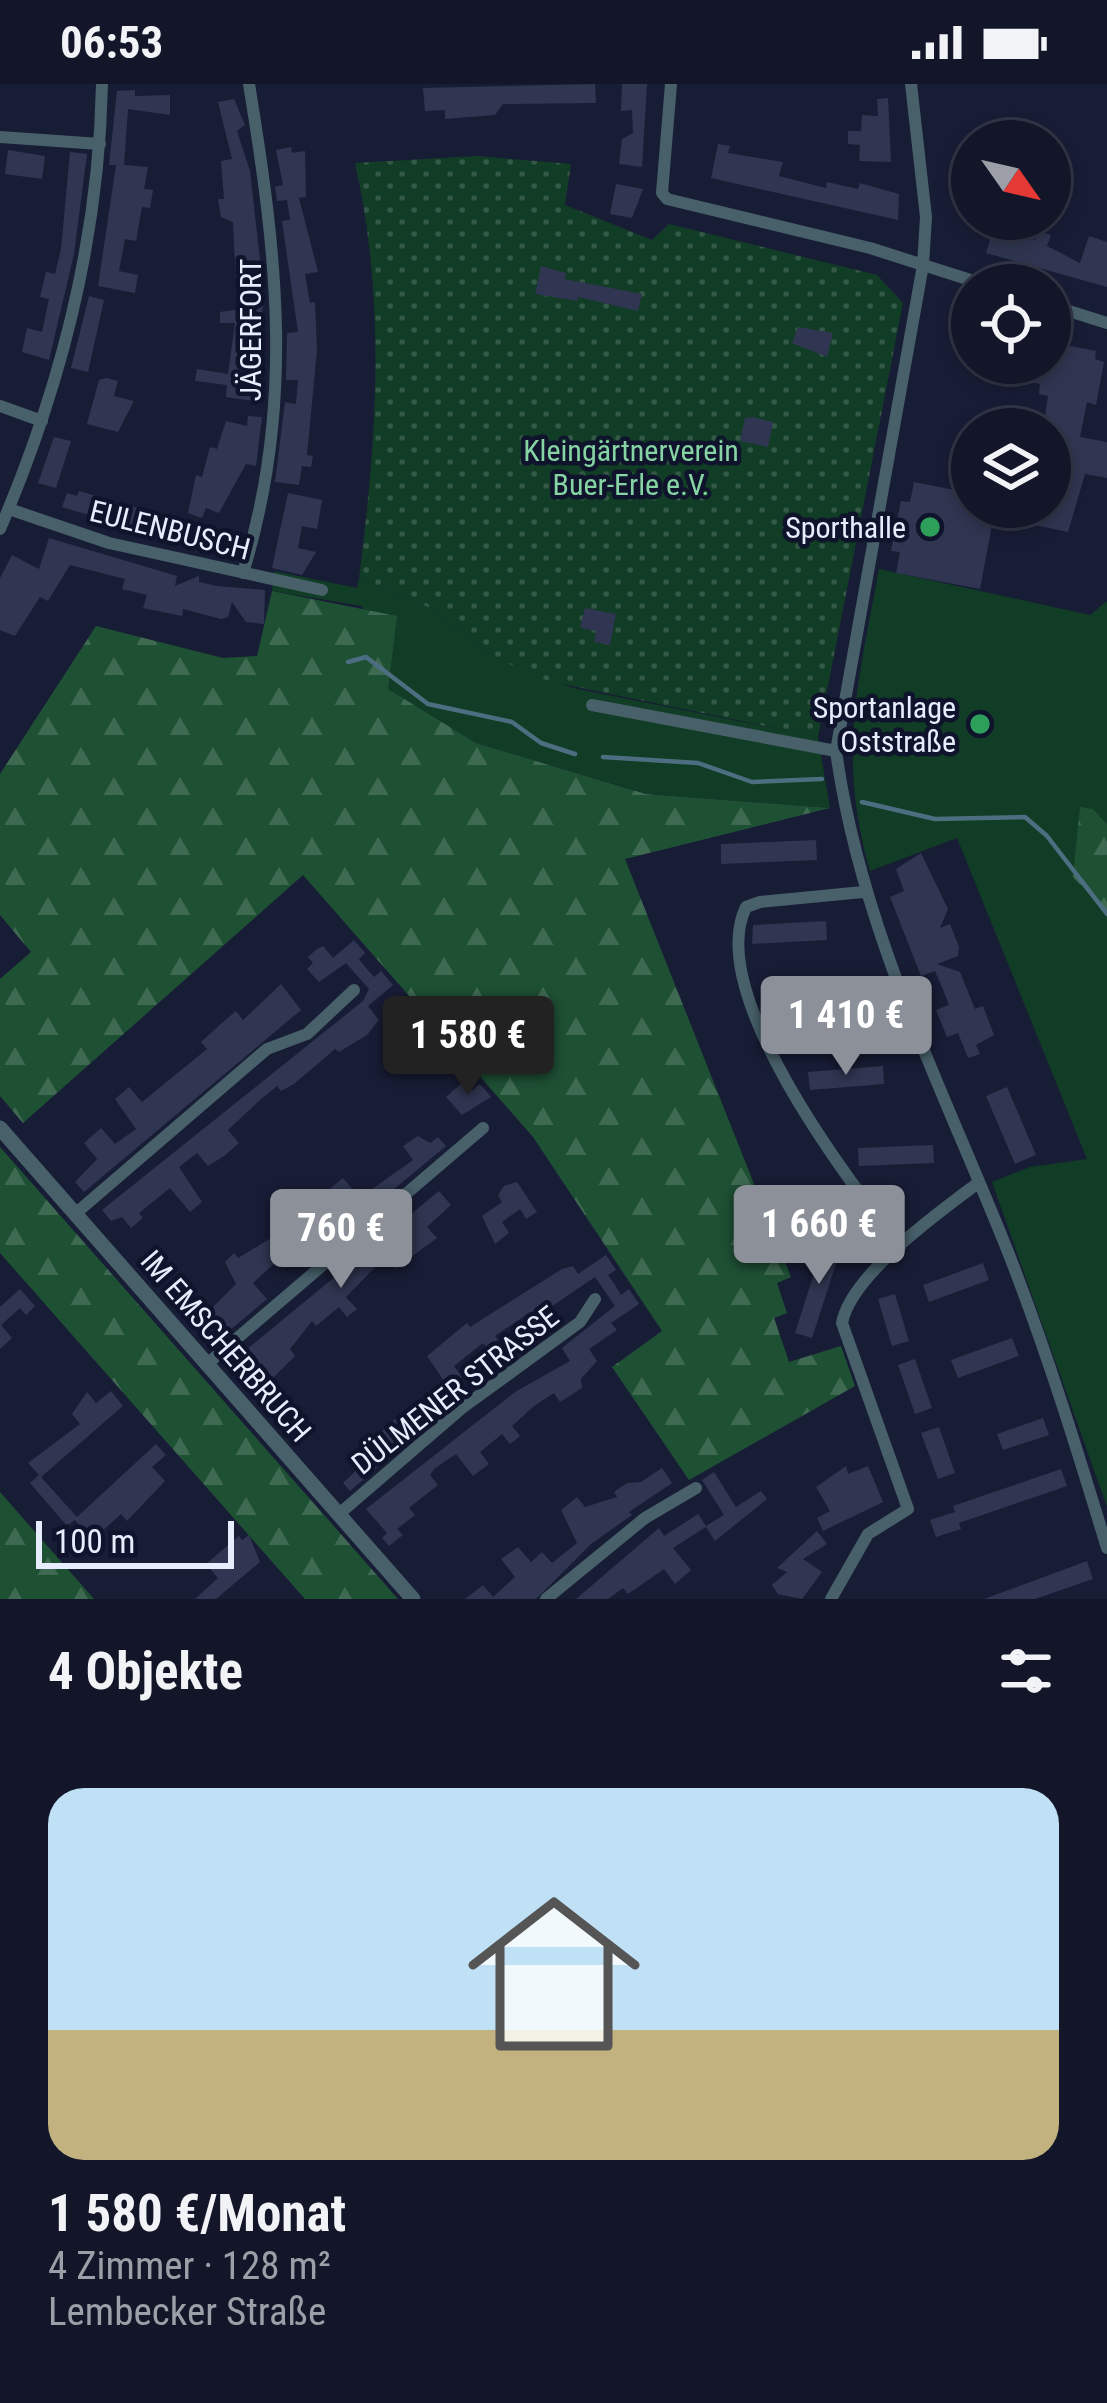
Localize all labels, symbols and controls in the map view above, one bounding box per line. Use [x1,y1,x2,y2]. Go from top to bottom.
text: 06:53 [60,16,163,69]
north arrow [951,120,1071,240]
map controls [951,120,1071,528]
street label: JÄGERFORT [233,259,268,401]
button: locate [951,264,1071,384]
button: layers [951,408,1071,528]
park label: Kleingärtnerverein Buer-Erle e.V. [523,433,739,502]
street label: EULENBUSCH [86,493,254,567]
place label: Sporthalle [785,510,906,545]
marker: Sporthalle [917,514,943,540]
place label: Sportanlage Oststraße [813,690,956,759]
marker: Sportanlage Oststraße [967,711,993,737]
pin: 1 410 € [735,976,957,1078]
text: 1 410 € [788,992,904,1038]
pin: 1 580 € [357,996,579,1098]
text: 1 580 € [410,1012,526,1058]
pin: 1 660 € [708,1185,930,1287]
pin: 760 € [257,1189,425,1291]
text: 1 660 € [761,1201,877,1247]
text: 760 € [297,1205,385,1251]
street label: IM EMSCHERBRUCH [134,1243,318,1449]
street label: DÜLMENER STRASSE [345,1298,565,1482]
scale bar [36,1515,234,1568]
text: 100 m [54,1522,135,1561]
icon: filters [993,1638,1059,1704]
text: 4 Objekte [48,1642,243,1701]
icon: home [446,1866,662,2082]
text: 1 580 €/Monat [48,2184,346,2243]
text: 4 Zimmer · 128 m² [48,2243,331,2289]
text: Lembecker Straße [48,2289,326,2335]

